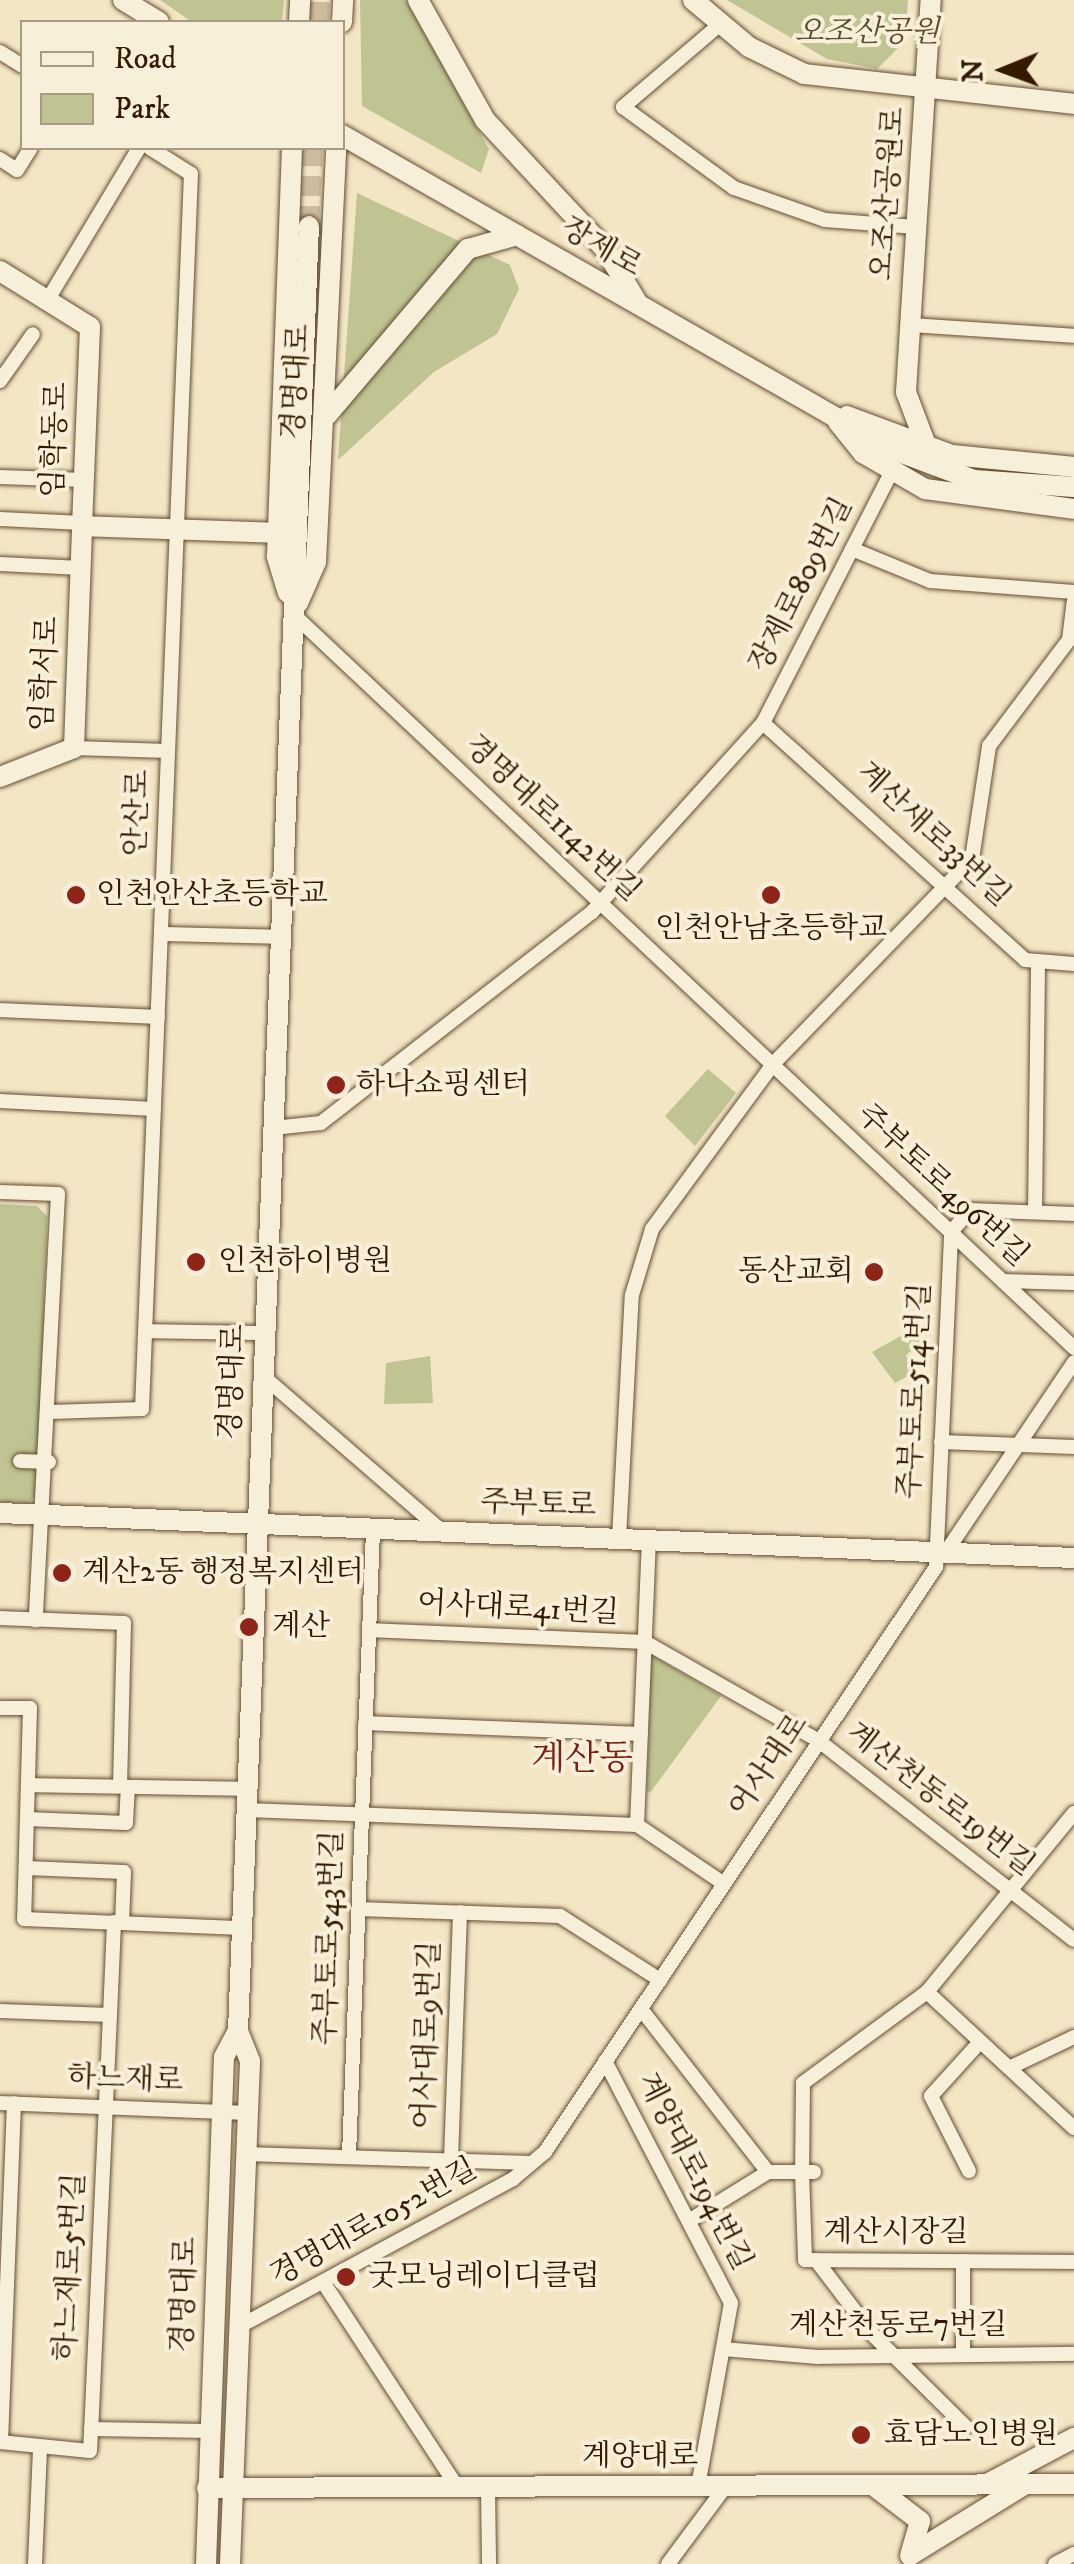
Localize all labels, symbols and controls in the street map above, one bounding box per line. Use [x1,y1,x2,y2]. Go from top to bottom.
park label: 오조산공원 [795,15,939,51]
legend [20,20,345,150]
north arrow [954,20,1054,120]
text: Road [114,41,176,78]
text: N [956,59,991,82]
text: Park [114,91,170,128]
street label: 오조산공원로 [865,106,913,282]
street label: 장제로 [554,211,648,285]
street label: 경명대로 [276,323,318,441]
street label: 임학동로 [36,381,76,499]
street label: 장제로809번길 [743,492,861,678]
street label: 임학서로 [25,615,67,733]
street label: 경명대로1142번길 [456,728,648,910]
street label: 계산새로33번길 [849,755,1017,915]
street label: 안산로 [118,769,158,857]
place label: 인천안산초등학교 [96,877,328,913]
marker: 인천안산초등학교 [65,884,87,906]
marker: 인천안남초등학교 [760,884,782,906]
place label: 인천안남초등학교 [655,911,887,947]
place label: 하나쇼핑센터 [356,1067,530,1103]
marker: 하나쇼핑센터 [325,1074,347,1096]
street label: 주부토로496번길 [849,1097,1035,1275]
place label: 인천하이병원 [218,1244,392,1280]
marker: 인천하이병원 [183,1249,209,1275]
place label: 동산교회 [738,1254,854,1290]
marker: 동산교회 [863,1261,885,1283]
street label: 주부토로514번길 [892,1282,940,1500]
street label: 경명대로 [213,1323,253,1441]
street label: 주부토로 [479,1485,597,1525]
place label: 계산2동 행정복지센터 [82,1555,364,1591]
marker: 계산2동 행정복지센터 [51,1562,73,1584]
street label: 어사대로41번길 [416,1586,620,1632]
place label: 계산 [272,1609,330,1645]
marker: 계산 [236,1614,262,1640]
street label: 어사대로 [722,1708,816,1824]
street label: 계산천동로19번길 [839,1715,1041,1885]
district label: 계산동 [531,1738,633,1780]
street label: 주부토로543번길 [308,1830,352,2046]
street label: 어사대로9번길 [407,1940,449,2130]
street label: 하느재로 [66,2060,184,2100]
street label: 계양대로194번길 [629,2067,759,2277]
street label: 경명대로1052번길 [264,2151,484,2295]
street label: 하느재로5번길 [48,2172,94,2362]
street label: 계산시장길 [824,2215,968,2251]
street label: 경명대로 [165,2236,205,2354]
place label: 굿모닝레이디클럽 [368,2259,600,2295]
marker: 굿모닝레이디클럽 [333,2264,359,2290]
street label: 계산천동로7번길 [789,2308,1007,2344]
place label: 효담노인병원 [884,2417,1058,2453]
marker: 효담노인병원 [848,2422,874,2448]
street label: 계양대로 [582,2439,698,2475]

